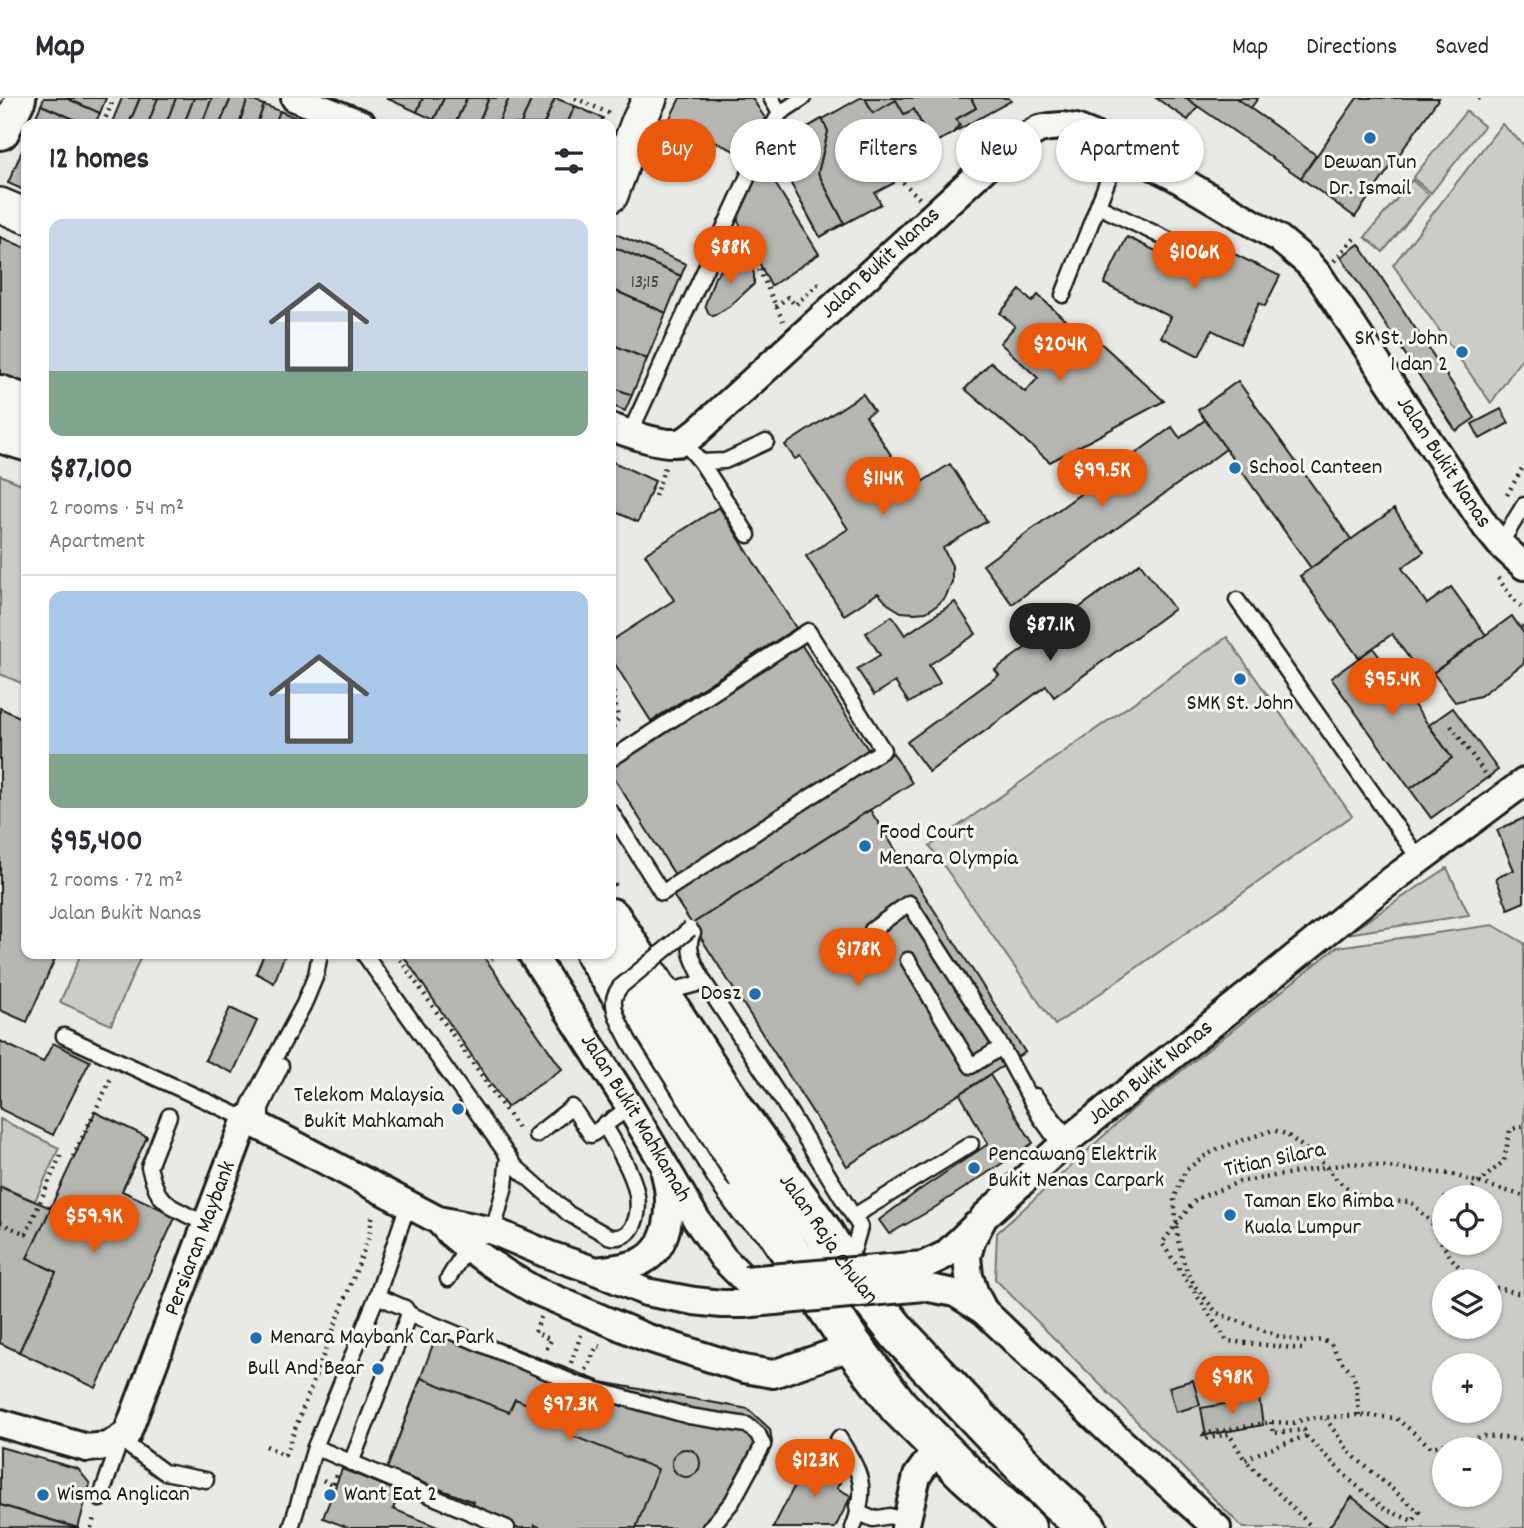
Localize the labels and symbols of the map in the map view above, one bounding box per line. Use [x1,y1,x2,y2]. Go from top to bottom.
marker: Dewan Tun Dr. Ismail [1362,130,1378,146]
place label: Dewan Tun Dr. Ismail [1323,147,1417,206]
street label: Jalan Bukit Nanas [813,200,948,327]
pin: $88K [689,226,771,286]
pin: $106K [1145,232,1243,291]
house number: 13;15 [631,270,659,297]
place label: SK St. John 1 dan 2 [1354,323,1448,382]
pin: $204K [1011,324,1109,383]
marker: SK St. John 1 dan 2 [1454,344,1470,360]
street label: Jalan Bukit Nanas [1387,390,1499,535]
pin: $99.5K [1045,450,1159,509]
place label: School Canteen [1249,452,1382,485]
pin: $114K [834,458,932,517]
marker: School Canteen [1227,460,1243,476]
pin: $87.1K [993,603,1107,663]
pin: $95.4K [1335,658,1449,718]
marker: SMK St. John [1232,671,1248,687]
place label: SMK St. John [1187,688,1294,721]
place label: Food Court Menara Olympia [879,817,1019,876]
marker: Food Court Menara Olympia [857,838,873,854]
pin: $178K [809,928,907,988]
place label: Dosz [700,978,741,1011]
marker: Dosz [747,986,763,1002]
street label: Jalan Bukit Nanas [1081,1012,1221,1134]
street label: Jalan Bukit Mahkamah [571,1028,699,1209]
place label: Telekom Malaysia Bukit Mahkamah [294,1080,445,1139]
marker: Telekom Malaysia Bukit Mahkamah [450,1101,466,1117]
street label: Titian Silara [1221,1134,1330,1188]
place label: Pencawang Elektrik Bukit Nenas Carpark [988,1139,1164,1198]
street label: Persiaran Maybank [156,1156,245,1321]
marker: Pencawang Elektrik Bukit Nenas Carpark [966,1160,982,1176]
street label: Jalan Raja Chulan [770,1167,886,1312]
place label: Taman Eko Rimba Kuala Lumpur [1244,1186,1395,1245]
pin: $59.9K [37,1196,151,1255]
marker: Taman Eko Rimba Kuala Lumpur [1222,1207,1238,1223]
place label: Menara Maybank Car Park [270,1322,494,1355]
marker: Menara Maybank Car Park [248,1330,264,1346]
place label: Bull And Bear [247,1353,364,1386]
pin: $98K [1191,1356,1273,1416]
marker: Bull And Bear [370,1361,386,1377]
pin: $97.3K [513,1384,627,1443]
pin: $123K [766,1440,864,1499]
place label: Wisma Anglican [57,1479,190,1512]
place label: Want Eat 2 [344,1479,437,1512]
marker: Wisma Anglican [35,1487,51,1503]
marker: Want Eat 2 [322,1487,338,1503]

